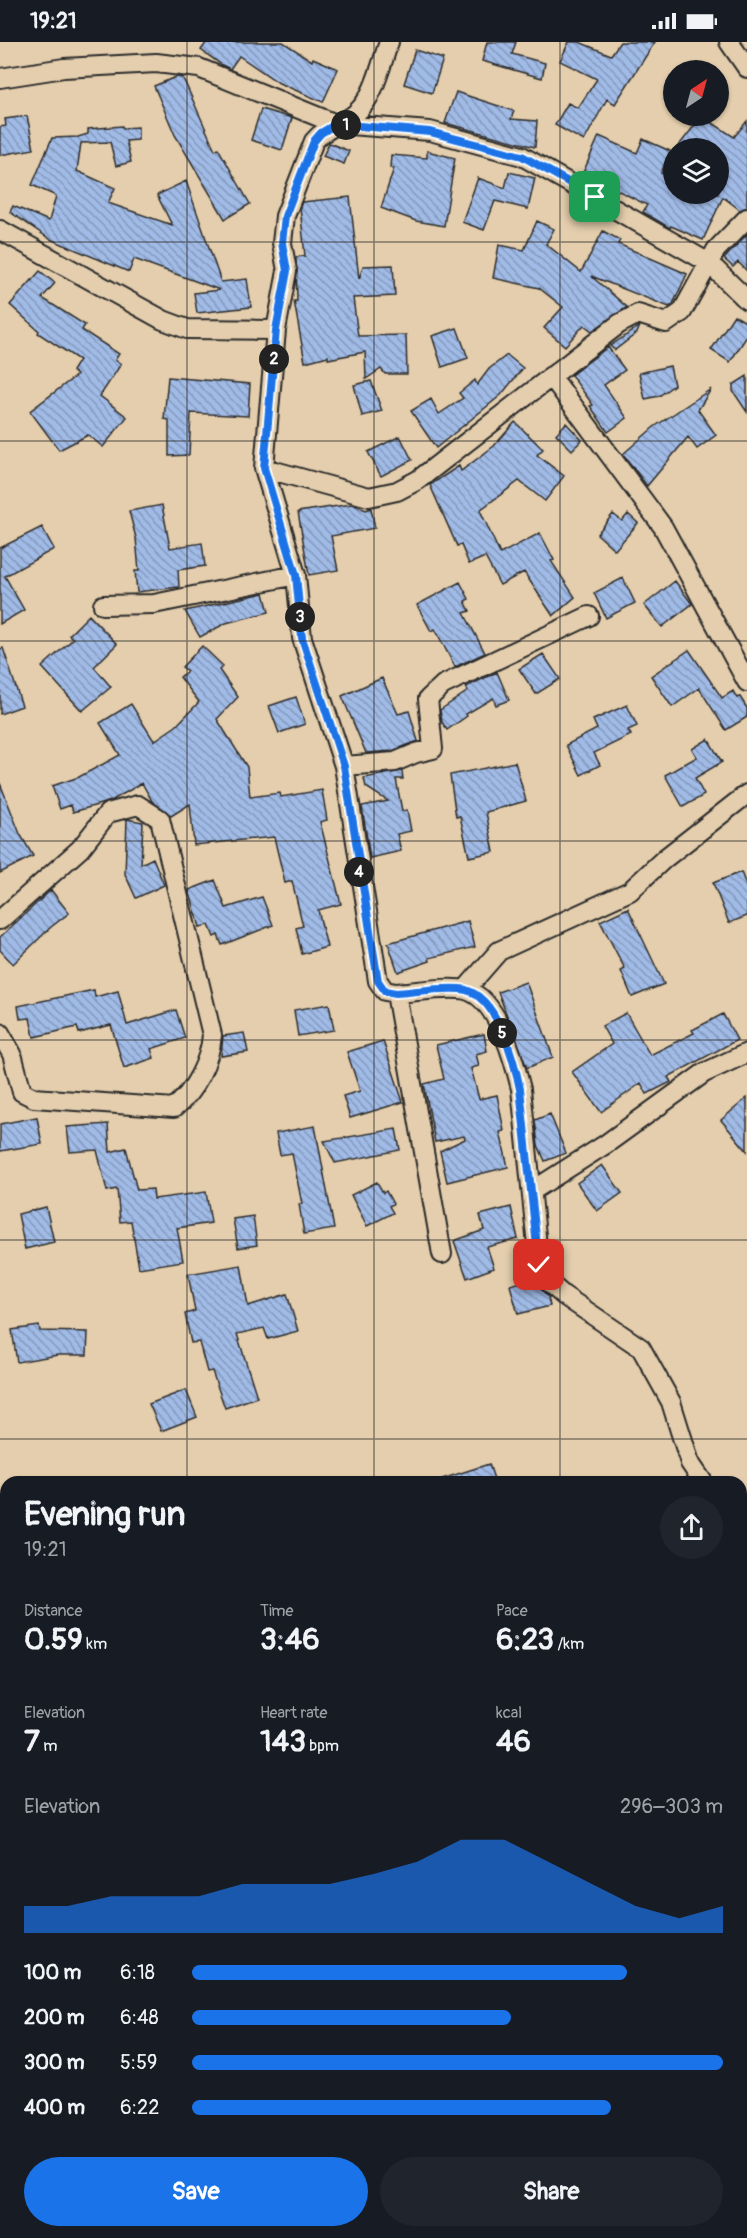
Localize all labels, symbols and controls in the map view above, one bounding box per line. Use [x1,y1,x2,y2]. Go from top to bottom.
text: 19:21 [30,7,77,35]
north arrow [663,60,729,126]
map controls [663,60,729,204]
pin: 1 [331,110,361,140]
text: 1 [343,115,349,135]
button: layers [663,138,729,204]
pin [569,171,620,222]
icon: arrive [578,180,611,213]
pin: 2 [259,344,289,374]
text: 2 [270,349,278,369]
pin: 3 [285,602,315,632]
text: 3 [296,607,304,627]
pin: 4 [344,857,374,887]
text: 4 [354,862,364,882]
pin: 5 [487,1018,517,1048]
text: 5 [498,1023,506,1043]
pin [513,1239,564,1290]
icon: check [522,1248,555,1281]
text: Evening run [24,1494,185,1535]
button: share [660,1496,723,1559]
text: 19:21 [24,1537,66,1562]
text: Distance [24,1601,83,1621]
text: Time [260,1601,293,1621]
text: Pace [496,1601,528,1621]
text: 0.59 [24,1621,83,1658]
text: 3:46 [260,1621,320,1658]
text: 6:23 [496,1621,554,1658]
text: km [83,1634,107,1654]
text: /km [554,1634,584,1654]
text: Elevation [24,1703,85,1723]
text: Heart rate [260,1703,327,1723]
text: kcal [496,1703,522,1723]
text: 7 [24,1723,40,1760]
text: 143 [260,1723,306,1760]
text: 46 [496,1723,531,1760]
text: m [40,1736,58,1756]
text: bpm [306,1736,339,1756]
text: Elevation [24,1794,100,1819]
text: 296–303 m [620,1794,723,1819]
text: 100 m [24,1960,81,1985]
text: 6:18 [120,1960,155,1985]
text: 200 m [24,2005,85,2030]
text: 6:48 [120,2005,159,2030]
text: 300 m [24,2050,85,2075]
text: 5:59 [120,2050,157,2075]
text: 400 m [24,2095,85,2120]
text: 6:22 [120,2095,159,2120]
button: Save [24,2157,368,2226]
button: Share [380,2157,723,2226]

